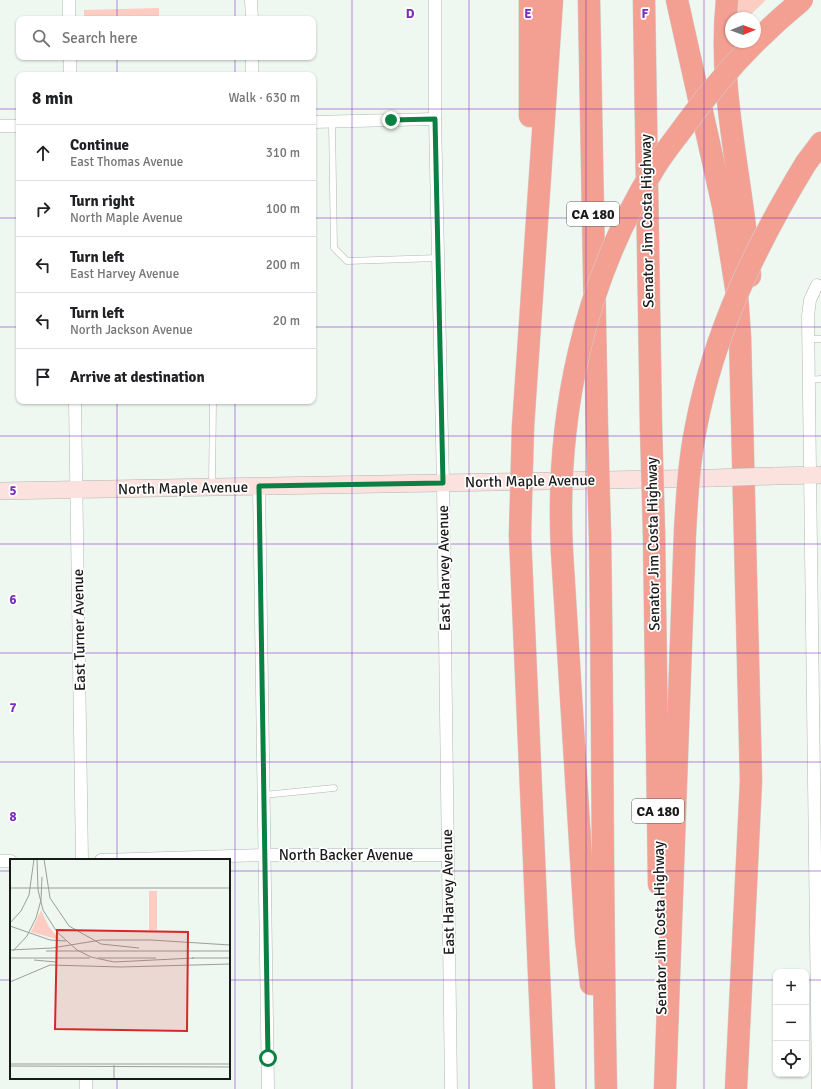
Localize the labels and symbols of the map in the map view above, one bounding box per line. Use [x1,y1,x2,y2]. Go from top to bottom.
text: D [406,6,415,22]
text: E [524,6,532,22]
text: F [642,6,649,22]
north arrow [725,12,761,48]
route end [382,111,400,129]
street label: Senator Jim Costa Highway [636,134,658,308]
road number: CA 180 [567,202,619,226]
street label: Senator Jim Costa Highway [642,457,664,631]
street label: North Maple Avenue [465,471,595,491]
street label: North Maple Avenue [118,478,248,498]
text: 5 [9,483,17,499]
street label: East Harvey Avenue [434,505,454,631]
street label: East Turner Avenue [69,569,89,691]
text: 6 [9,592,17,608]
text: 7 [9,700,17,716]
road number: CA 180 [632,799,684,823]
text: 8 [9,809,17,825]
street label: East Harvey Avenue [438,829,458,955]
street label: Senator Jim Costa Highway [649,841,671,1015]
street label: North Backer Avenue [279,846,413,864]
inset map [10,859,230,1079]
route start [259,1049,277,1067]

